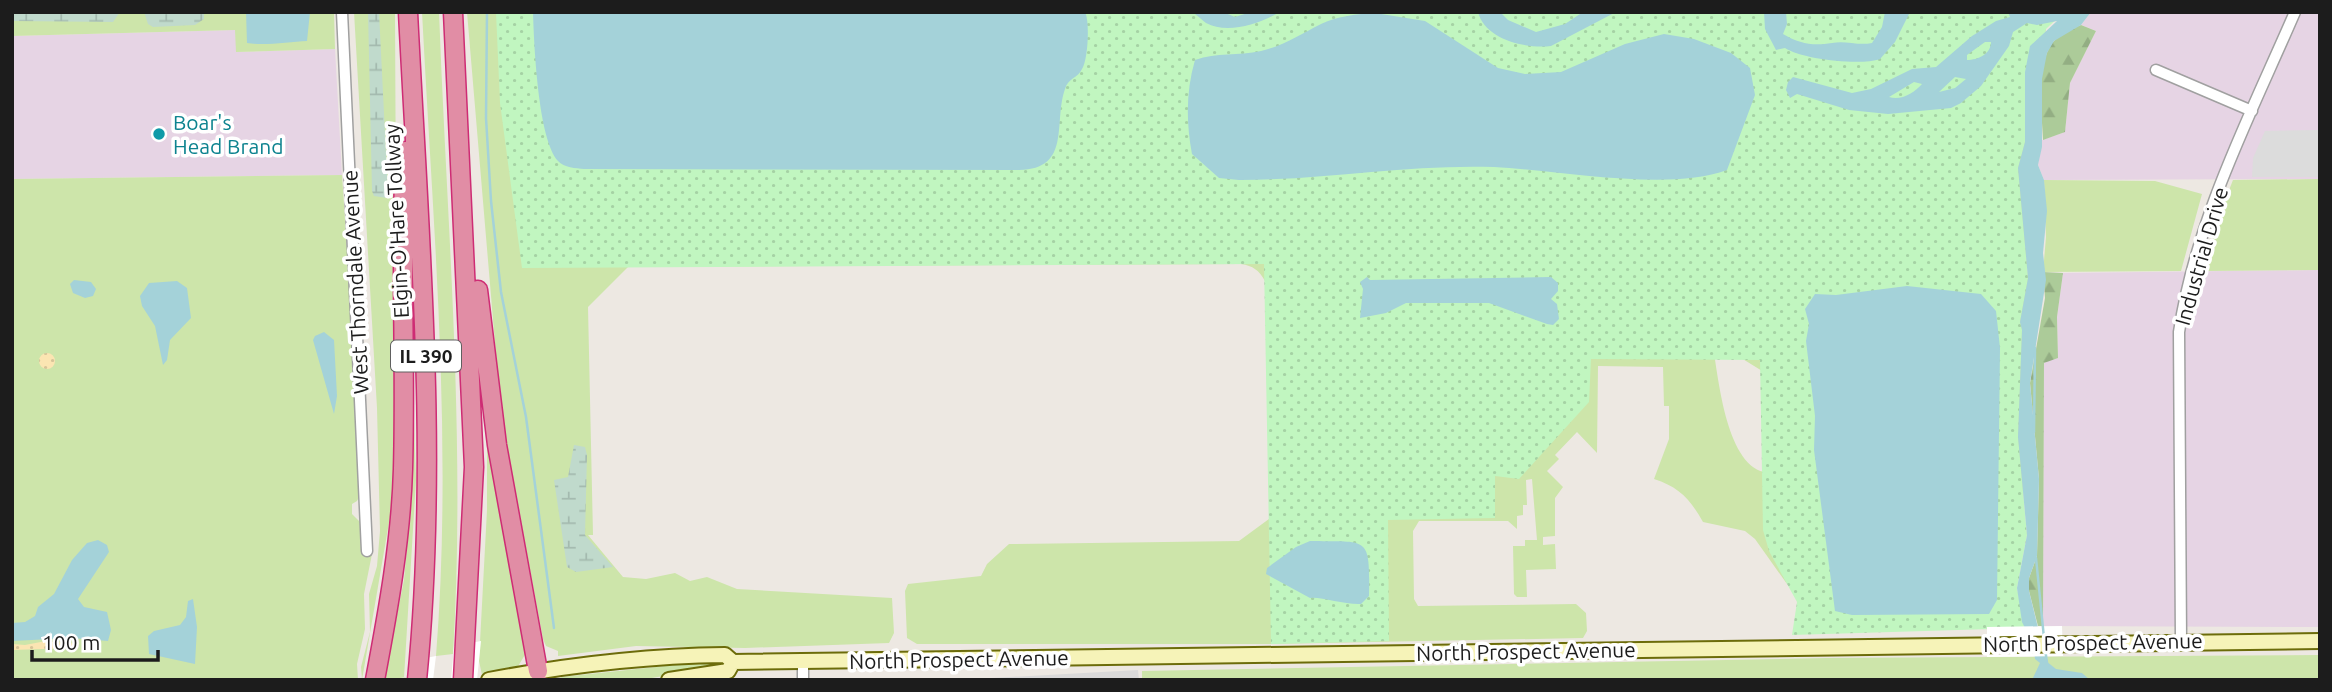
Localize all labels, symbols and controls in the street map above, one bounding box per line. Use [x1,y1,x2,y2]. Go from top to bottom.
place label: Boar's Head Brand [173,110,283,158]
street label: Elgin-O'Hare Tollway [379,123,413,319]
marker: Boar's Head Brand [151,126,167,142]
street label: West Thorndale Avenue [337,169,373,395]
street label: Industrial Drive [2170,184,2232,328]
road number: IL 390 [391,340,461,372]
scale bar [32,618,158,662]
street label: North Prospect Avenue [1983,628,2203,656]
text: 100 m [42,630,100,654]
street label: North Prospect Avenue [1416,637,1636,665]
street label: North Prospect Avenue [849,645,1069,673]

